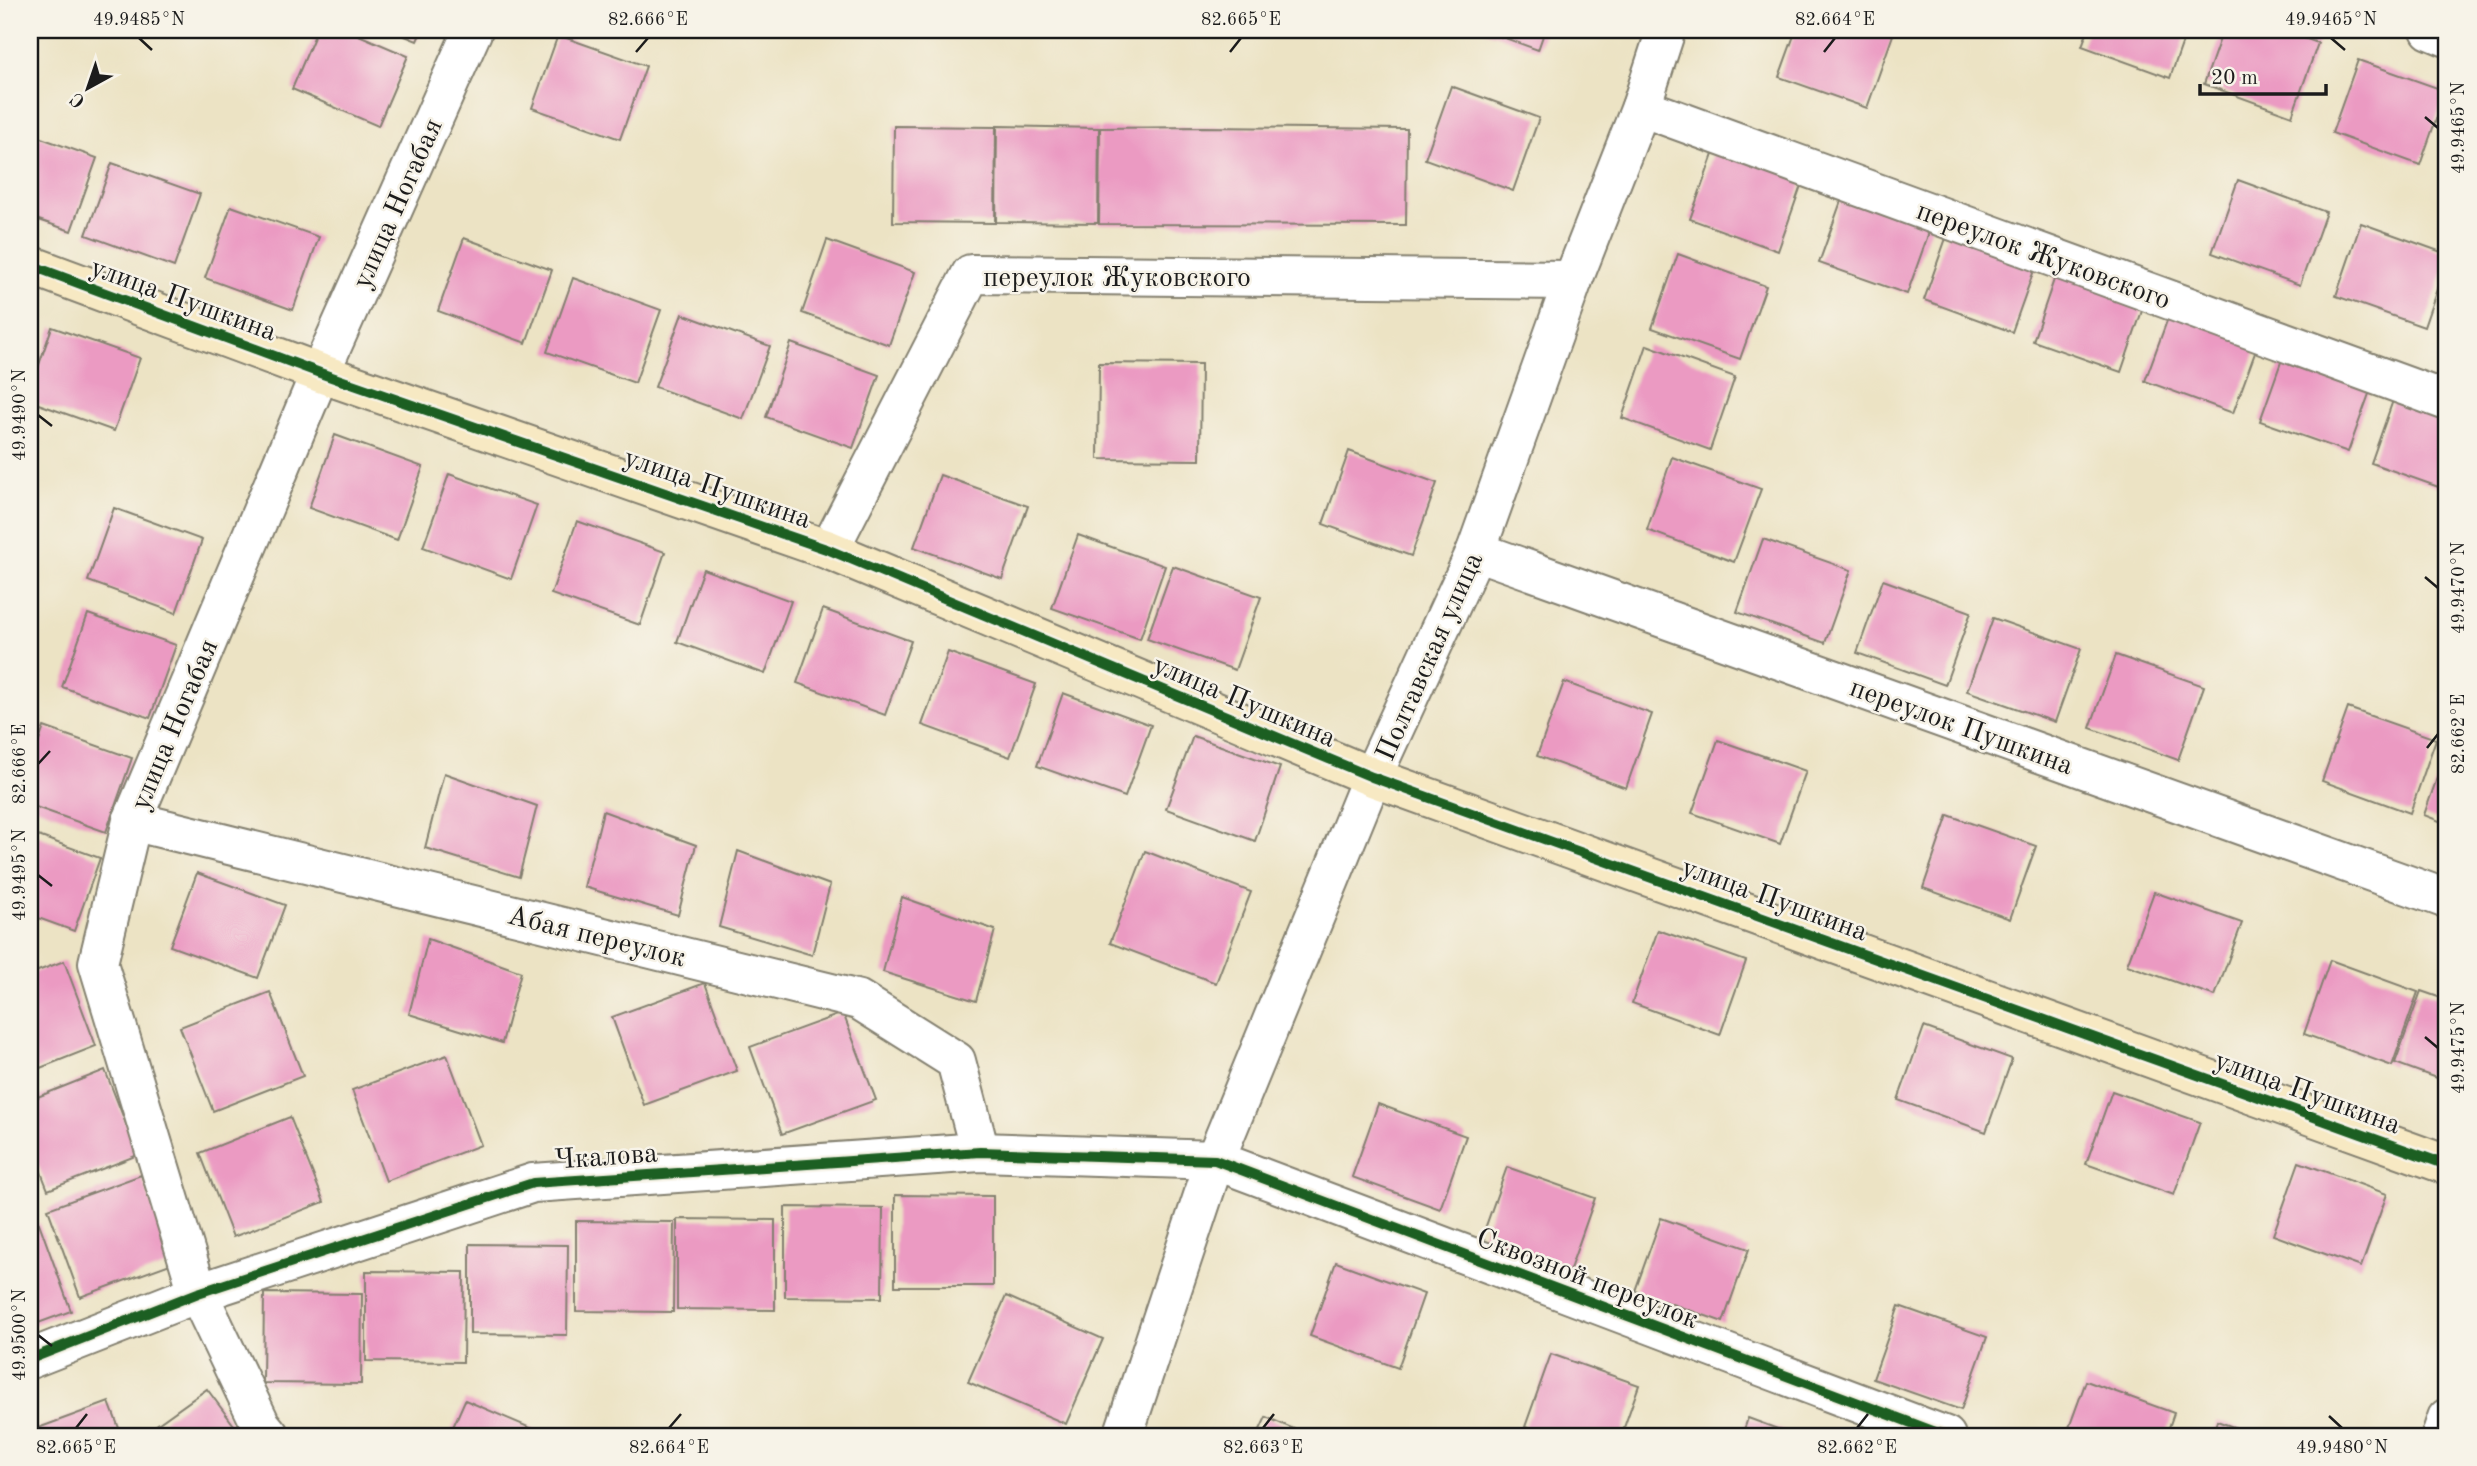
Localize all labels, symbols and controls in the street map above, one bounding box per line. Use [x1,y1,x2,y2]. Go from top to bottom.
text: 49.9485°N [93,11,185,29]
text: 82.666°E [608,11,688,29]
text: 82.665°E [1201,11,1281,29]
text: 82.664°E [1795,11,1875,29]
text: 49.9465°N [2285,11,2377,29]
north arrow [52,52,122,122]
scale bar [2200,52,2326,96]
text: 20 m [2211,68,2258,89]
text: 49.9465°N [2450,82,2468,174]
text: С [68,88,90,110]
street label: улица Ногабая [349,115,449,293]
street label: переулок Жуковского [1912,198,2174,316]
street label: улица Пушкина [86,254,280,348]
street label: переулок Жуковского [983,265,1251,293]
text: 49.9490°N [11,369,29,461]
street label: улица Пушкина [620,445,814,535]
text: 49.9470°N [2450,542,2468,634]
street label: Полтавская улица [1372,549,1489,766]
street label: улица Ногабая [127,636,224,815]
street label: улица Пушкина [1148,652,1340,754]
street label: переулок Пушкина [1846,674,2076,781]
text: 82.662°E [2450,694,2468,774]
text: 82.666°E [11,724,29,804]
text: 49.9495°N [11,829,29,921]
street label: улица Пушкина [1677,854,1871,948]
street label: Абая переулок [504,902,688,974]
text: 49.9475°N [2450,1002,2468,1094]
street label: улица Пушкина [2210,1047,2404,1141]
street label: Чкалова [554,1140,659,1176]
street label: Сквозной переулок [1472,1225,1702,1335]
text: 49.9500°N [11,1289,29,1381]
text: 82.665°E [36,1439,116,1457]
text: 82.664°E [629,1439,709,1457]
text: 82.663°E [1223,1439,1303,1457]
text: 82.662°E [1817,1439,1897,1457]
text: 49.9480°N [2296,1439,2388,1457]

